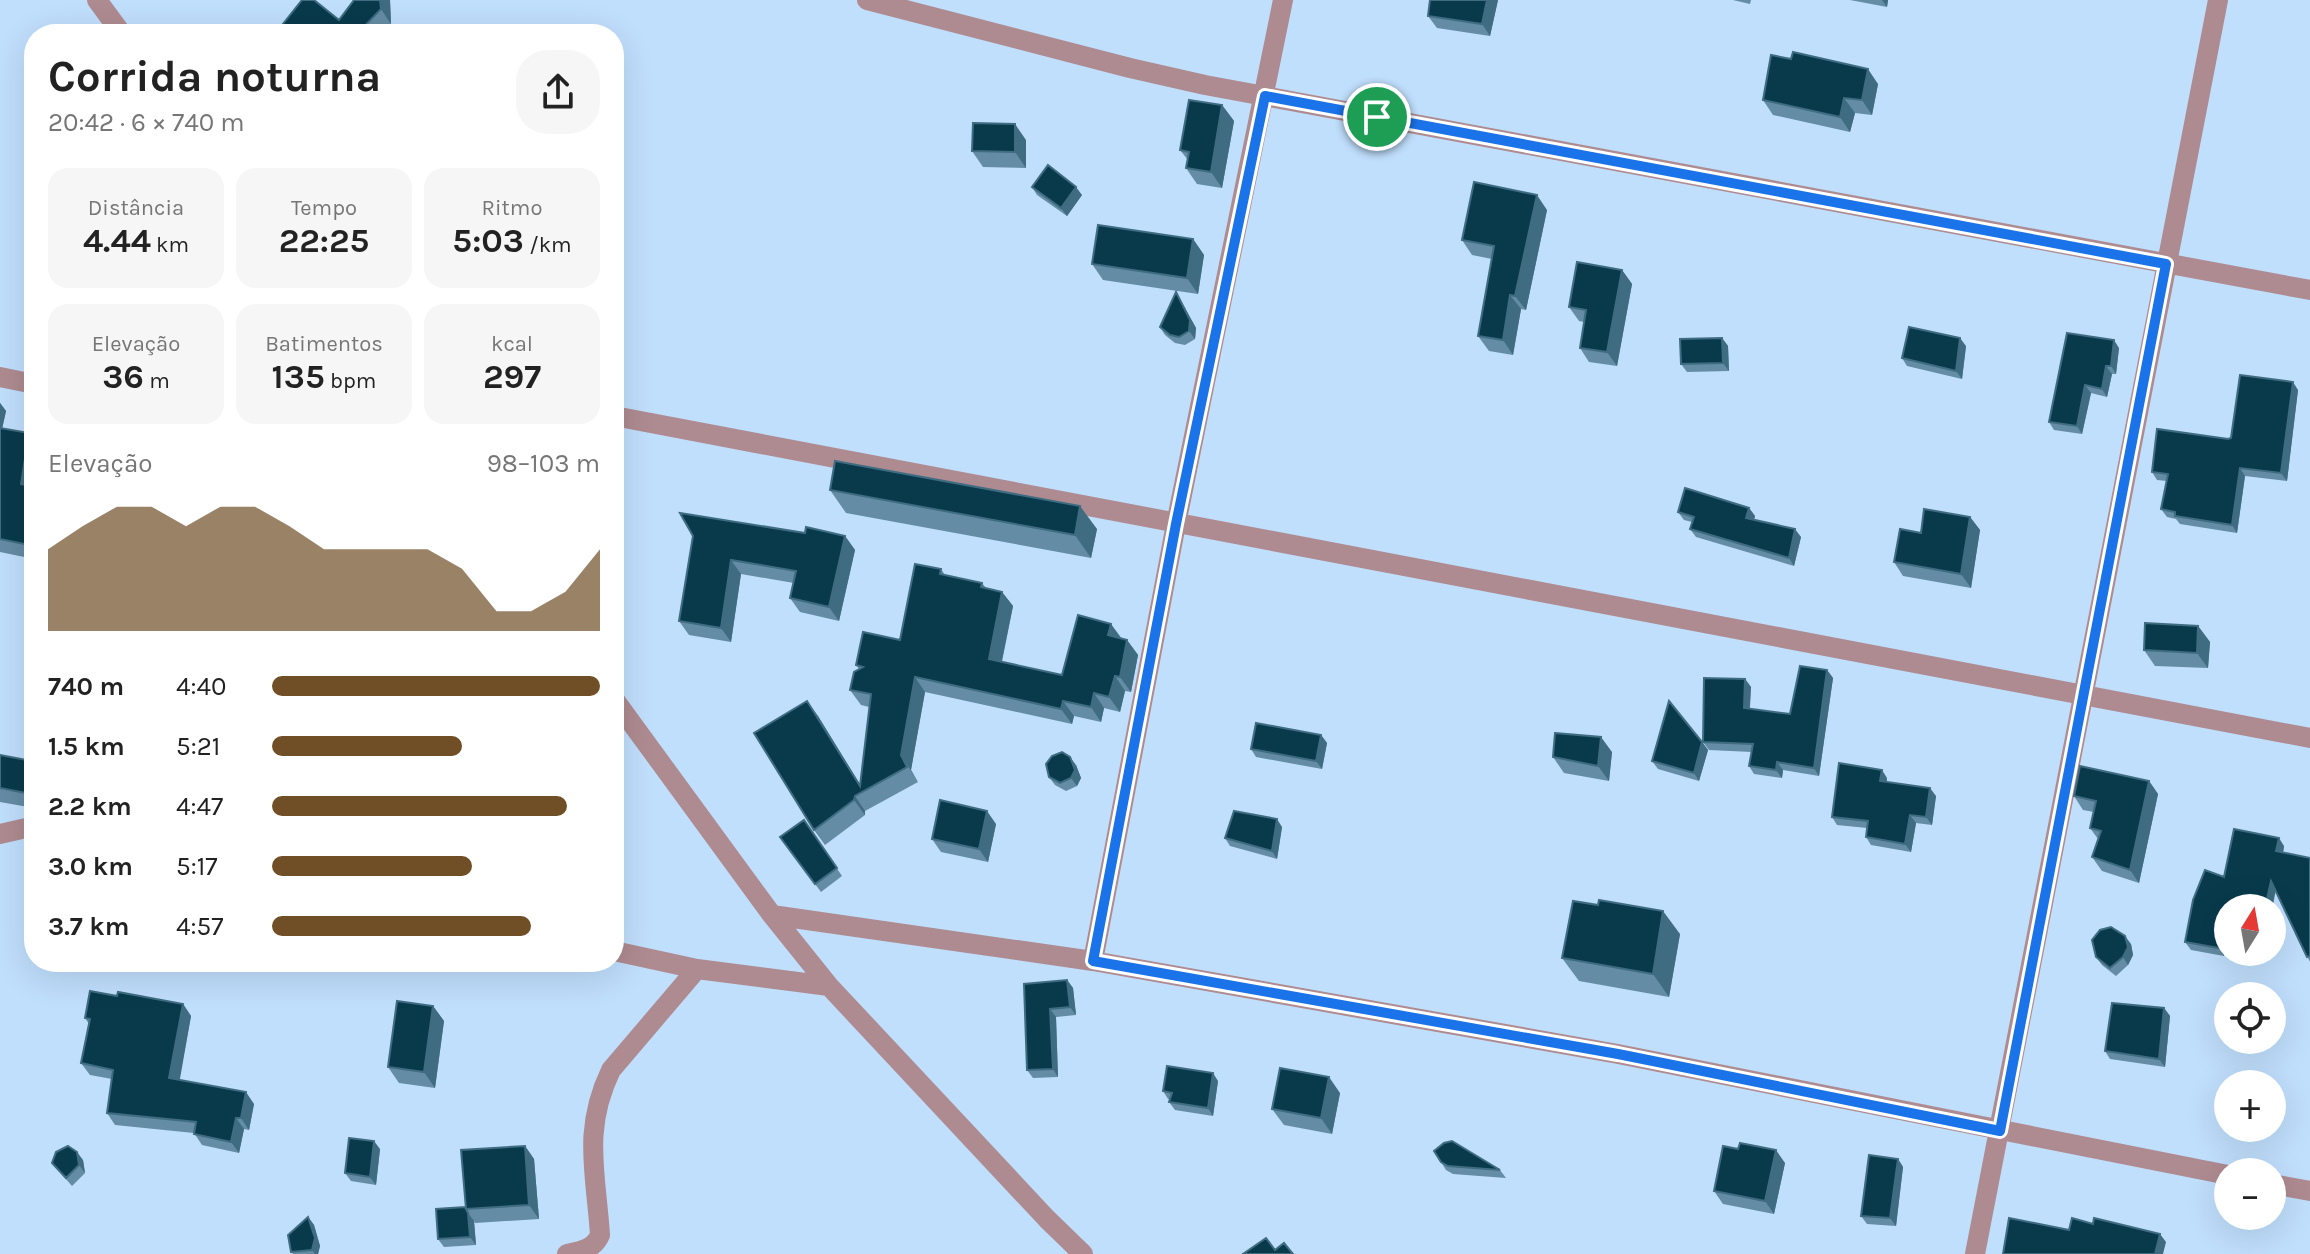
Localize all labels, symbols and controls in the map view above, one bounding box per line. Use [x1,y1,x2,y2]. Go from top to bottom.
button: share [516,50,600,134]
text: Corrida noturna [48,51,381,102]
pin [1343,83,1411,151]
icon: arrive [1355,95,1399,139]
text: 20:42 · 6 × 740 m [48,107,245,138]
text: Distância [88,195,184,221]
text: Tempo [291,195,357,221]
text: Ritmo [482,195,542,221]
text: 4.44 [83,221,151,261]
text: 22:25 [279,221,369,261]
text: 5:03 [452,221,524,261]
text: km [151,232,189,258]
text: /km [524,232,572,258]
text: Elevação [92,331,180,357]
text: Batimentos [265,331,383,357]
text: kcal [491,331,533,357]
text: 36 [102,357,144,397]
text: 135 [272,357,325,397]
text: 297 [483,357,541,397]
text: m [144,368,170,394]
text: bpm [325,368,376,394]
text: Elevação [48,448,153,479]
text: 98–103 m [487,448,600,479]
text: 740 m [48,671,124,702]
text: 4:40 [176,671,226,702]
text: 1.5 km [48,731,125,762]
text: 5:21 [176,731,220,762]
text: 2.2 km [48,791,132,822]
text: 4:47 [176,791,223,822]
text: 3.0 km [48,851,133,882]
text: 5:17 [176,851,217,882]
north arrow [2214,894,2286,966]
map controls [2214,894,2286,1230]
text: 3.7 km [48,911,129,942]
text: 4:57 [176,911,223,942]
button: locate [2214,982,2286,1054]
button: + [2214,1070,2286,1142]
button: − [2214,1158,2286,1230]

